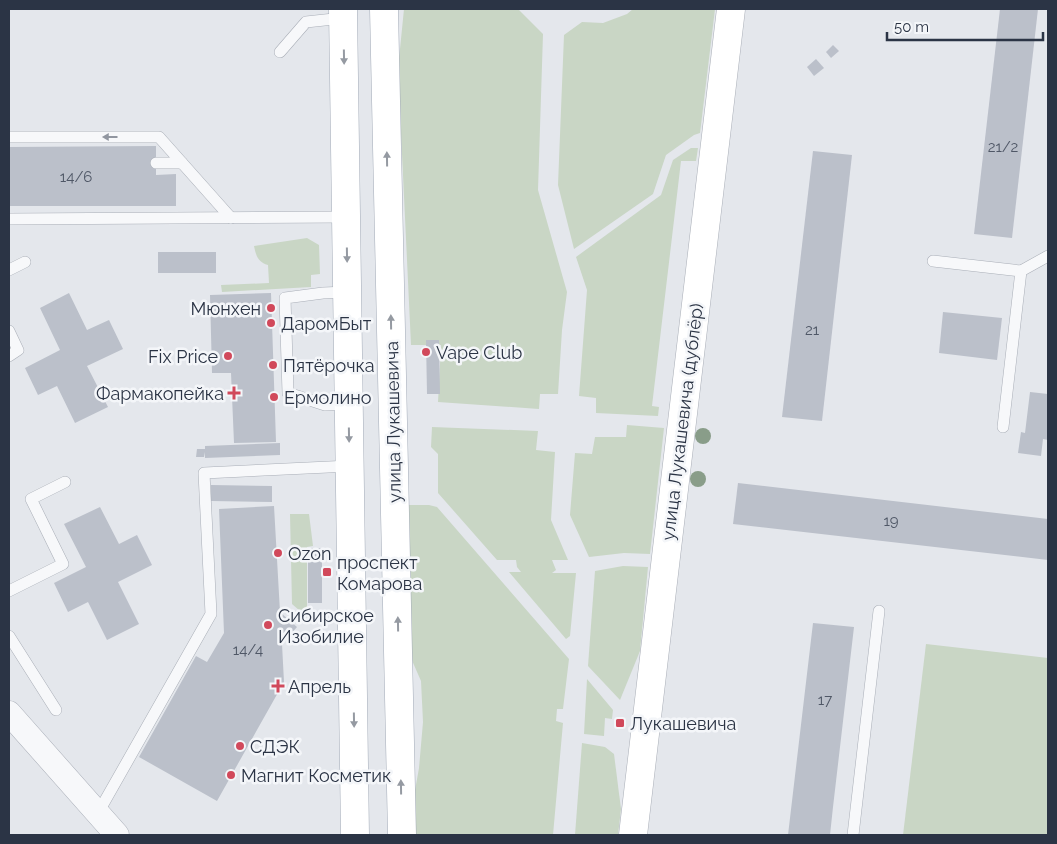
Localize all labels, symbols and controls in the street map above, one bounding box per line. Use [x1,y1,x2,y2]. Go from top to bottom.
scale bar [887,10,1043,42]
text: 50 m [894,18,929,36]
one-way arrow [340,50,348,66]
one-way arrow [102,133,118,141]
house number: 21/2 [988,138,1019,156]
one-way arrow [383,151,391,167]
house number: 14/6 [60,168,92,186]
one-way arrow [343,247,351,263]
place label: Мюнхен [191,298,261,319]
marker: Мюнхен [265,302,277,314]
street label: улица Лукашевича (дублёр) [657,302,707,542]
place label: ДаромБыт [281,313,372,334]
one-way arrow [387,313,395,329]
marker: ДаромБыт [265,317,277,329]
house number: 21 [805,321,820,339]
street label: улица Лукашевича [381,341,405,503]
place label: Vape Club [436,342,522,363]
place label: Fix Price [148,346,218,367]
marker: Vape Club [420,346,432,358]
marker: Fix Price [222,350,234,362]
place label: Пятёрочка [283,355,375,376]
marker: Пятёрочка [267,359,279,371]
place label: Фармакопейка [96,383,224,404]
marker: Фармакопейка [228,387,240,399]
place label: Ермолино [284,387,372,408]
marker: Ермолино [268,391,280,403]
one-way arrow [346,427,354,443]
house number: 19 [883,512,899,530]
place label: Ozon [288,543,331,564]
marker: Ozon [272,547,284,559]
place label: проспект Комарова [337,552,422,594]
marker: проспект Комарова [321,566,333,578]
place label: Сибирское Изобилие [278,605,374,647]
one-way arrow [393,616,401,632]
marker: Сибирское Изобилие [262,619,274,631]
house number: 14/4 [233,641,263,659]
place label: Апрель [288,676,351,697]
marker: Апрель [272,680,284,692]
house number: 17 [818,691,832,709]
one-way arrow [350,712,358,728]
place label: Лукашевича [630,713,736,734]
marker: Лукашевича [614,717,626,729]
place label: СДЭК [250,736,300,757]
marker: СДЭК [234,740,246,752]
place label: Магнит Косметик [241,765,391,786]
marker: Магнит Косметик [225,769,237,781]
one-way arrow [397,778,405,794]

